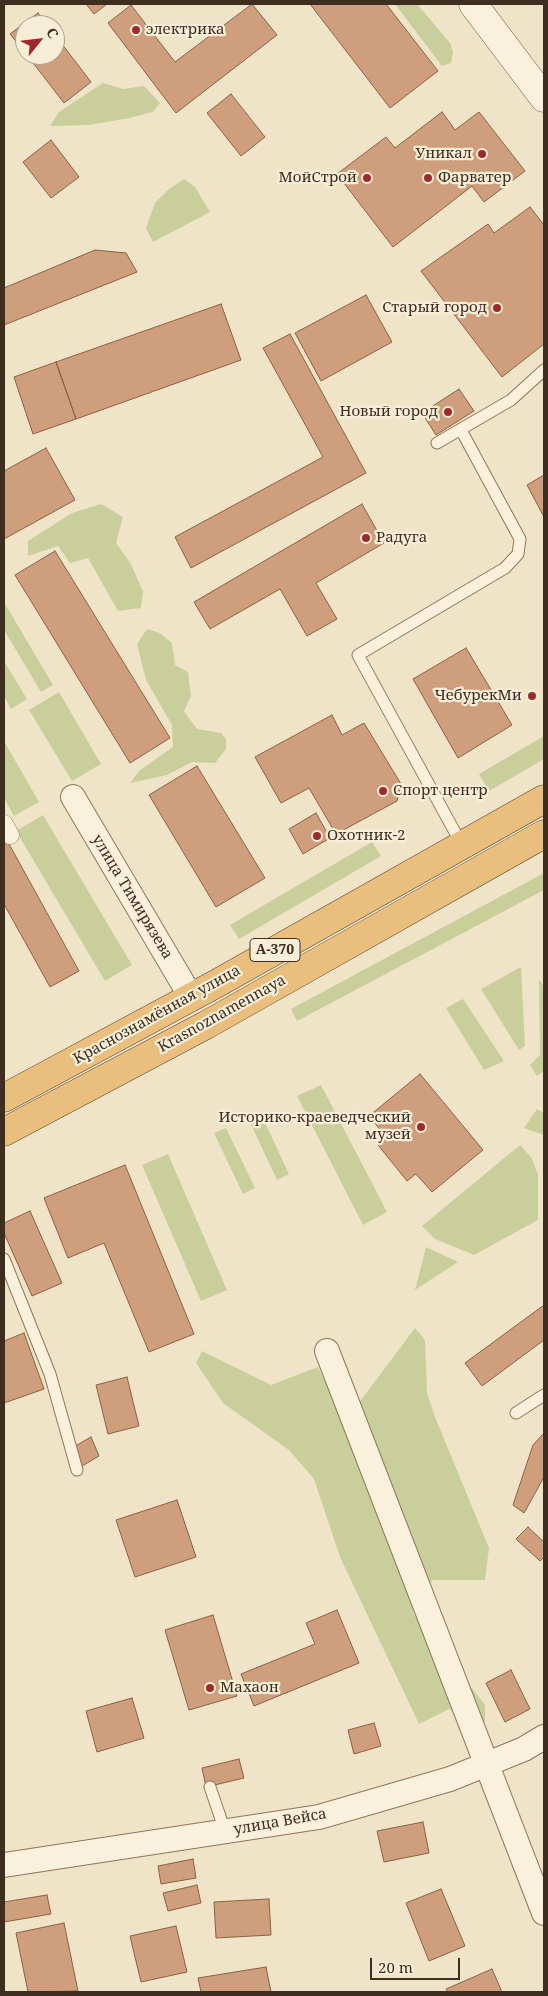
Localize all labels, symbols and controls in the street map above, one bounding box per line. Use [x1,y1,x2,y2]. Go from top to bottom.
north arrow [15,15,65,65]
place label: электрика [146,21,225,39]
text: С [42,24,63,42]
marker: электрика [130,24,142,36]
place label: Уникал [415,145,472,163]
marker: Уникал [476,148,488,160]
place label: МойСтрой [278,169,357,187]
place label: Фарватер [438,169,511,187]
marker: МойСтрой [361,172,373,184]
marker: Фарватер [422,172,434,184]
place label: Старый город [382,299,487,317]
marker: Старый город [491,302,503,314]
place label: Новый город [339,403,438,421]
marker: Новый город [442,406,454,418]
place label: Радуга [376,529,427,547]
marker: Радуга [360,532,372,544]
place label: ЧебурекМи [434,687,522,705]
marker: ЧебурекМи [526,690,538,702]
place label: Спорт центр [393,782,488,800]
marker: Спорт центр [377,785,389,797]
place label: Охотник-2 [327,827,405,845]
marker: Охотник-2 [311,830,323,842]
street label: улица Тимирязева [88,831,176,963]
road number: А-370 [250,938,300,962]
street label: Краснознамённая улица [70,961,244,1069]
street label: Krasnoznamennaya [155,971,289,1057]
place label: Историко-краеведческий музей [218,1109,411,1144]
marker: Историко-краеведческий музей [415,1121,427,1133]
place label: Махаон [220,1679,279,1697]
marker: Махаон [204,1682,216,1694]
street label: улица Вейса [232,1805,328,1839]
scale bar [373,1948,463,1980]
text: 20 m [378,1957,413,1977]

